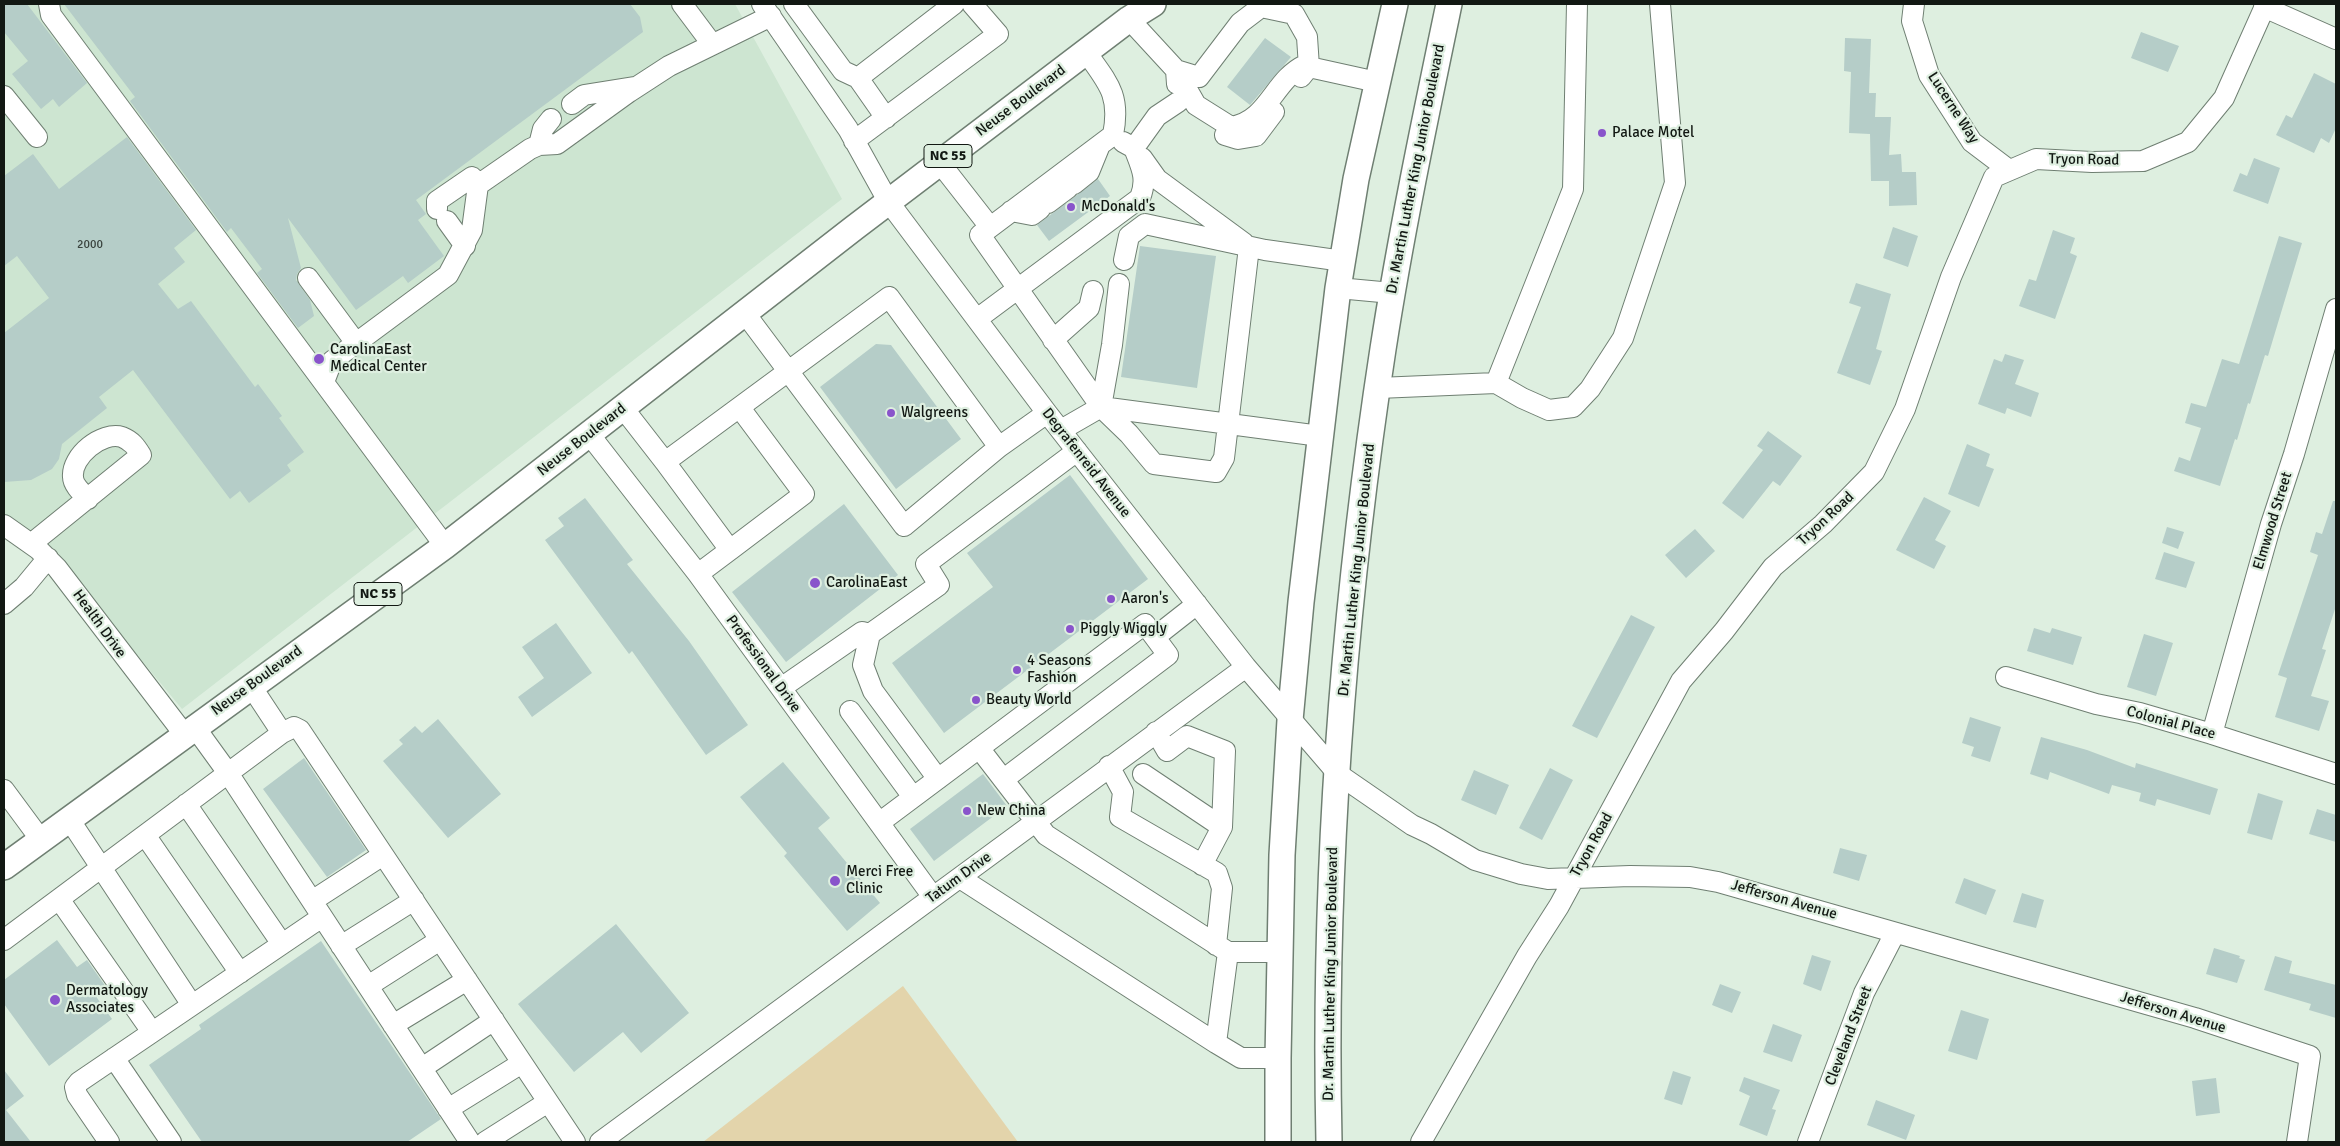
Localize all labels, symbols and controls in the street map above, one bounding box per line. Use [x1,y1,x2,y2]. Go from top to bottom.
street label: Dr. Martin Luther King Junior Boulevard [1383,43,1449,295]
street label: Neuse Boulevard [973,61,1069,141]
street label: Lucerne Way [1923,69,1983,147]
place label: Palace Motel [1612,124,1694,142]
marker: Palace Motel [1596,127,1608,139]
road number: NC 55 [924,144,972,168]
street label: Tryon Road [2048,150,2120,170]
place label: McDonald's [1081,198,1155,216]
marker: McDonald's [1065,201,1077,213]
house number: 2000 [77,238,103,252]
place label: CarolinaEast Medical Center [330,341,427,376]
marker: CarolinaEast Medical Center [312,352,326,366]
street label: Neuse Boulevard [534,400,630,480]
place label: Walgreens [901,404,968,422]
street label: Degrafenreid Avenue [1038,405,1134,521]
marker: Walgreens [885,407,897,419]
street label: Dr. Martin Luther King Junior Boulevard [1335,443,1379,697]
street label: Elmwood Street [2250,470,2296,572]
street label: Tryon Road [1794,488,1858,550]
place label: CarolinaEast [826,574,908,592]
marker: CarolinaEast [808,576,822,590]
road number: NC 55 [354,582,402,606]
street label: Health Drive [68,586,130,662]
place label: Aaron's [1121,590,1169,608]
marker: Aaron's [1105,593,1117,605]
street label: Professional Drive [722,612,804,716]
place label: Piggly Wiggly [1080,620,1167,638]
marker: Piggly Wiggly [1064,623,1076,635]
street label: Neuse Boulevard [208,642,306,720]
place label: 4 Seasons Fashion [1027,652,1091,687]
marker: 4 Seasons Fashion [1011,664,1023,676]
place label: Beauty World [986,691,1072,709]
marker: Beauty World [970,694,982,706]
street label: Colonial Place [2125,702,2217,744]
place label: New China [977,802,1046,820]
marker: New China [961,805,973,817]
street label: Tryon Road [1567,810,1617,880]
street label: Dr. Martin Luther King Junior Boulevard [1320,847,1342,1101]
street label: Tatum Drive [923,848,995,908]
place label: Merci Free Clinic [846,863,913,898]
marker: Merci Free Clinic [828,874,842,888]
street label: Jefferson Avenue [1729,876,1839,924]
place label: Dermatology Associates [66,982,148,1017]
street label: Cleveland Street [1822,984,1876,1088]
street label: Jefferson Avenue [2118,988,2228,1038]
marker: Dermatology Associates [48,993,62,1007]

